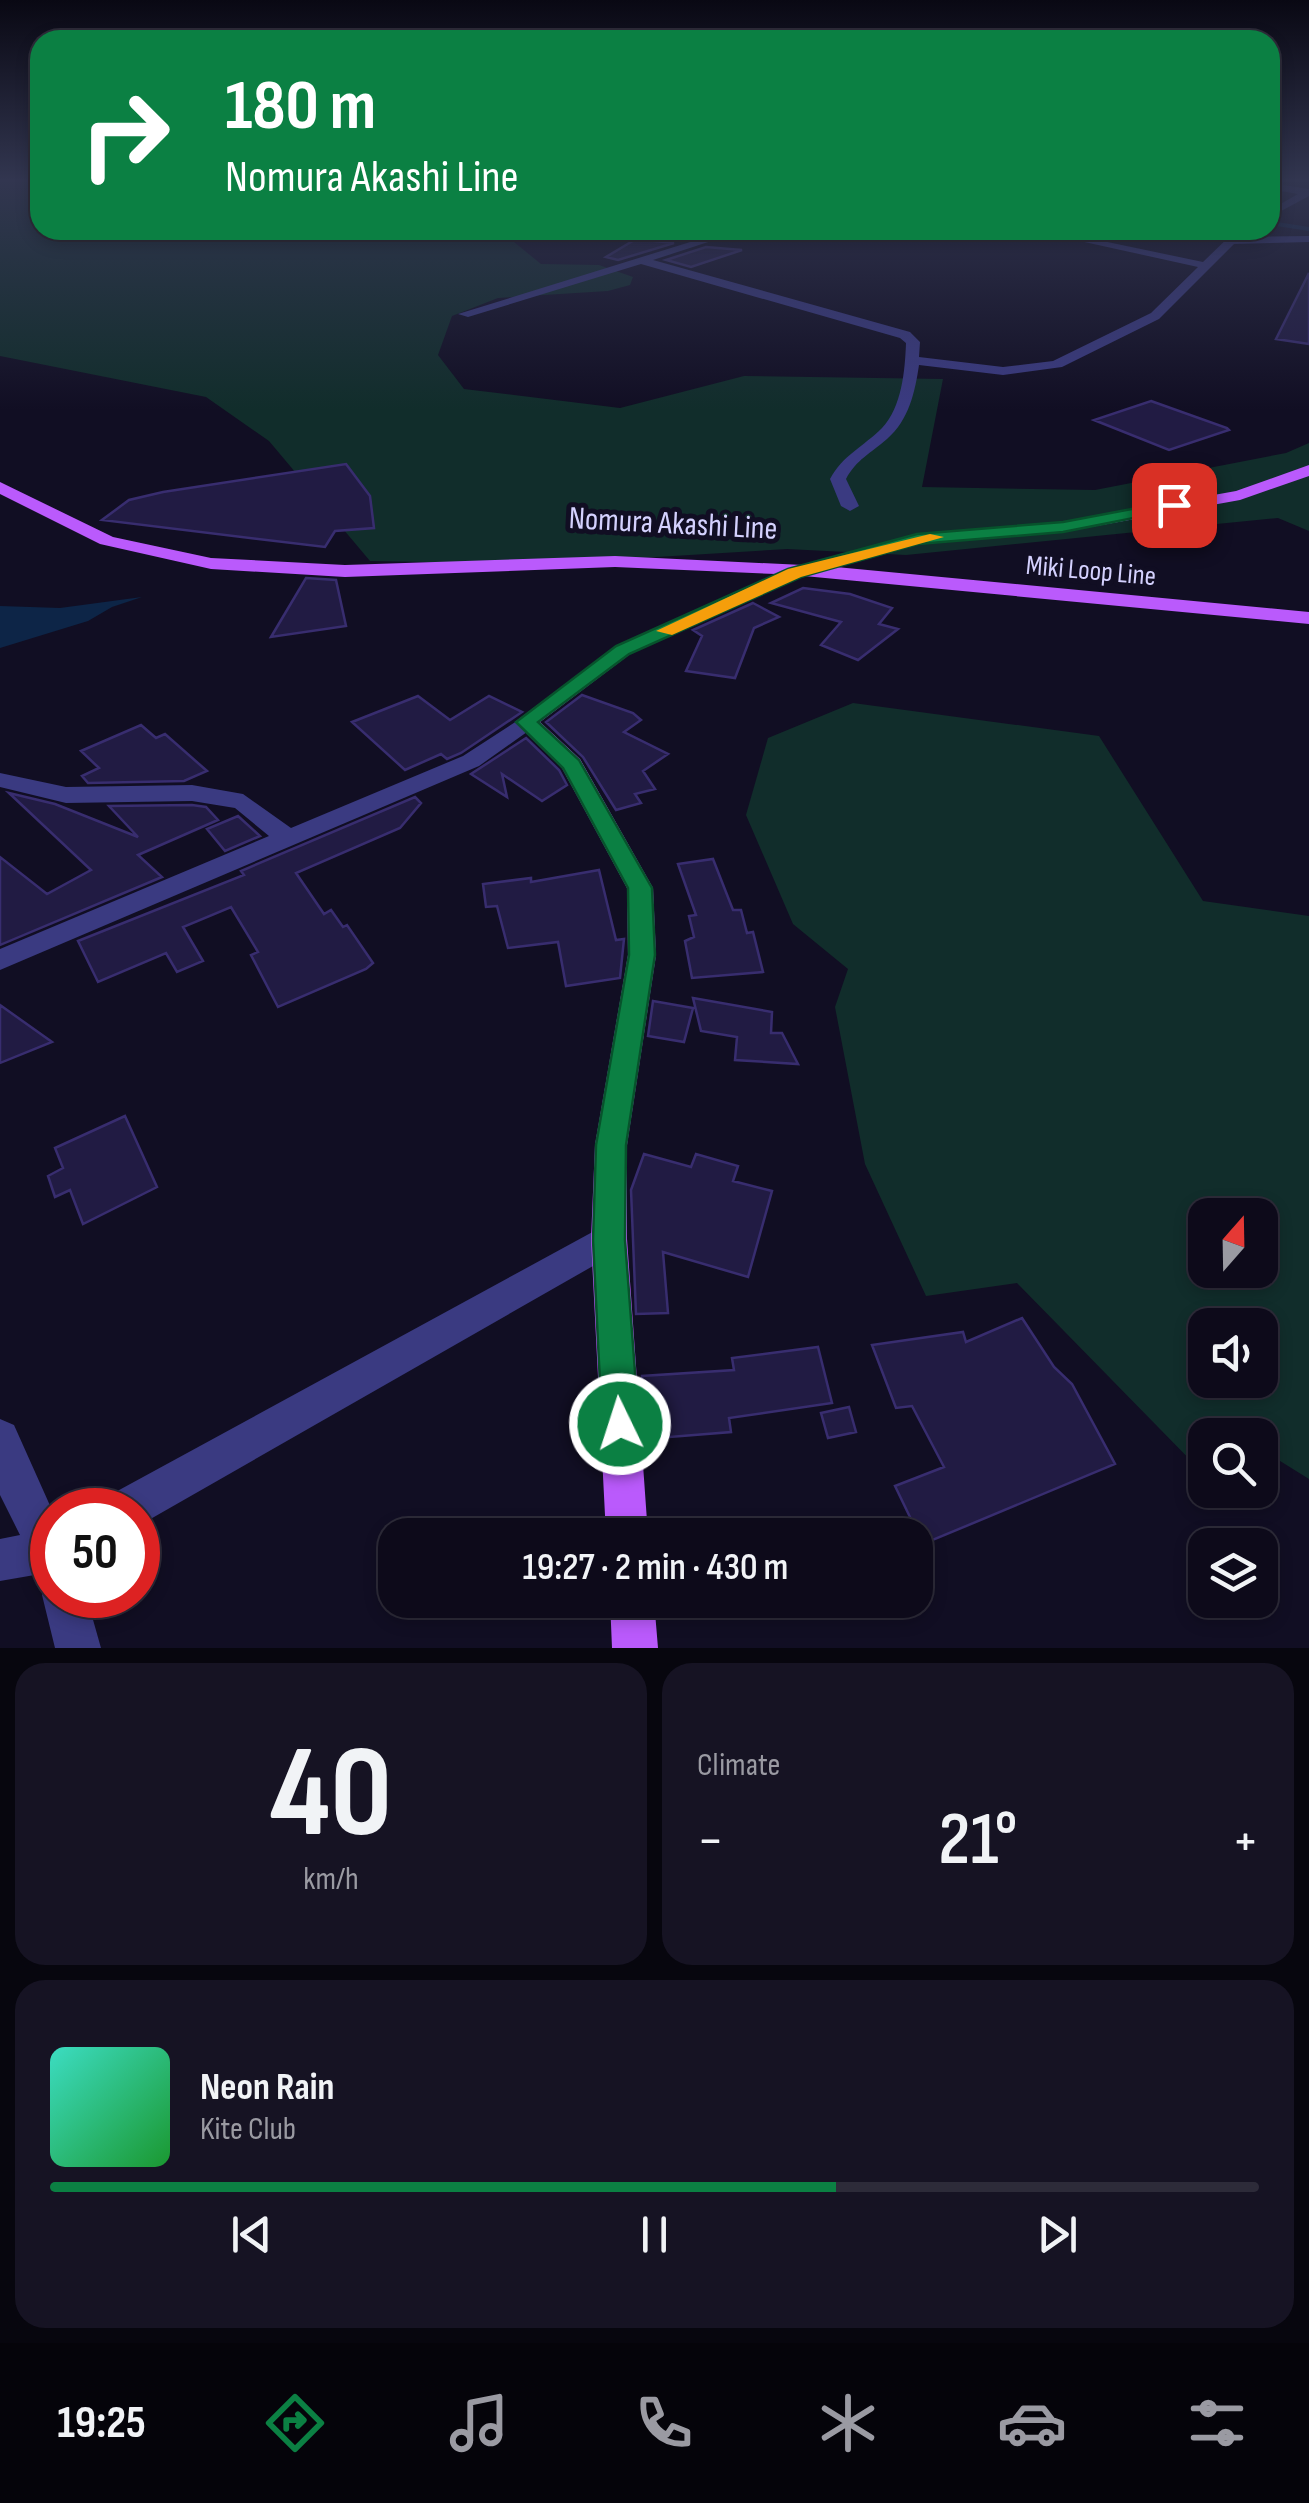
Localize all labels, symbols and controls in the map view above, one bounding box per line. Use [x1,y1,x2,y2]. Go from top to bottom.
text: 180 m [225,65,376,149]
icon: right [60,70,190,200]
text: Nomura Akashi Line [225,150,519,205]
pin [1132,463,1217,548]
icon: arrive [1147,478,1202,533]
street label: Nomura Akashi Line [568,499,778,549]
street label: Miki Loop Line [1025,549,1157,593]
north arrow [1188,1198,1278,1288]
map controls [1188,1198,1278,1618]
button: sound [1188,1308,1278,1398]
position arrow [568,1372,672,1476]
button: search [1188,1418,1278,1508]
speed limit sign: 50 [30,1488,160,1618]
button: layers [1188,1528,1278,1618]
text: 19:27 · 2 min · 430 m [523,1545,788,1590]
text: 40 [270,1717,392,1873]
text: Climate [697,1746,780,1785]
text: 21° [938,1795,1018,1886]
text: − [697,1808,724,1875]
text: + [1232,1808,1259,1875]
text: km/h [303,1860,359,1899]
text: Neon Rain [200,2065,334,2110]
text: Kite Club [200,2110,296,2149]
icon: previous [224,2207,279,2262]
icon: pause [627,2207,682,2262]
icon: next [1030,2207,1085,2262]
icon: directions [260,2388,330,2458]
icon: music [444,2388,514,2458]
icon: phone [629,2388,699,2458]
icon: climate [813,2388,883,2458]
icon: car [997,2388,1067,2458]
icon: filters [1182,2388,1252,2458]
text: 19:25 [57,2396,146,2451]

